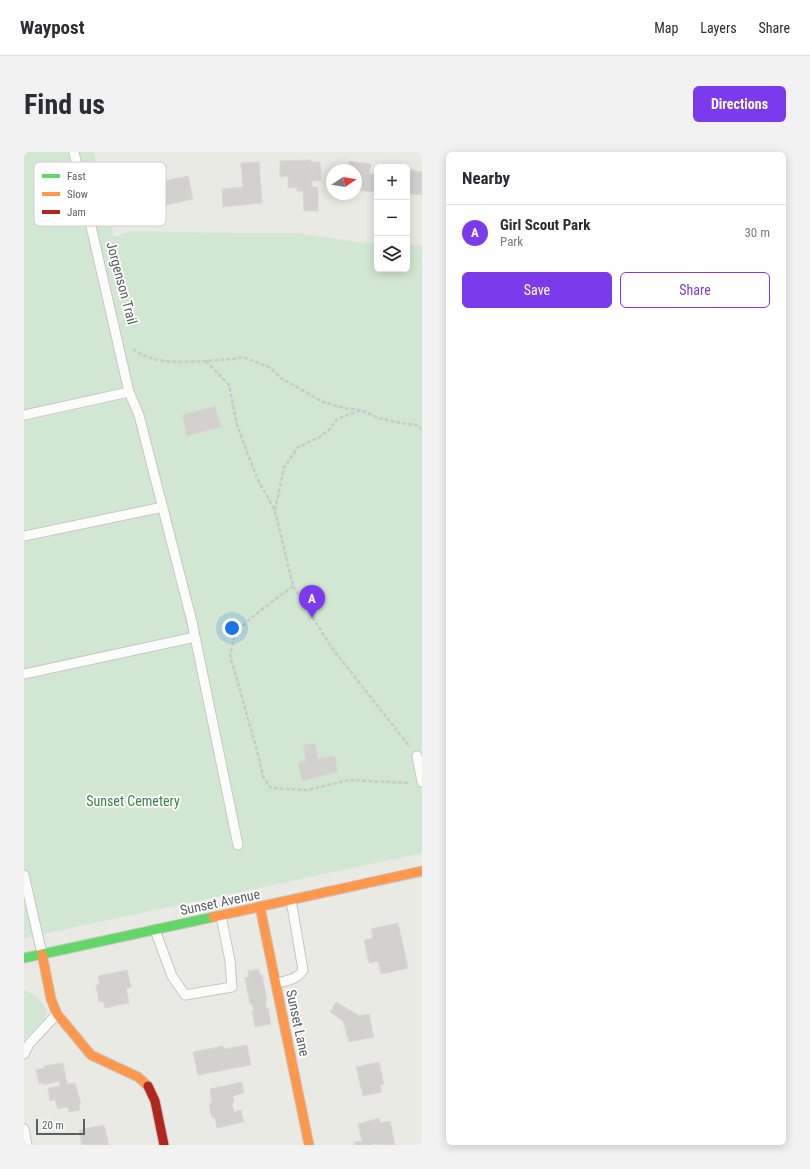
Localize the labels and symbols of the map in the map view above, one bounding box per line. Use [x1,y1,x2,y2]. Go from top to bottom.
legend [34,162,166,226]
north arrow [326,164,362,200]
text: Fast [67,170,86,183]
text: Slow [67,188,88,201]
text: Jam [67,206,86,219]
street label: Jorgenson Trail [103,240,141,326]
pin: A [299,585,325,618]
your location [222,618,242,638]
park label: Sunset Cemetery [86,793,180,809]
street label: Sunset Avenue [179,886,262,918]
street label: Sunset Lane [283,988,313,1058]
scale bar [36,1117,85,1136]

